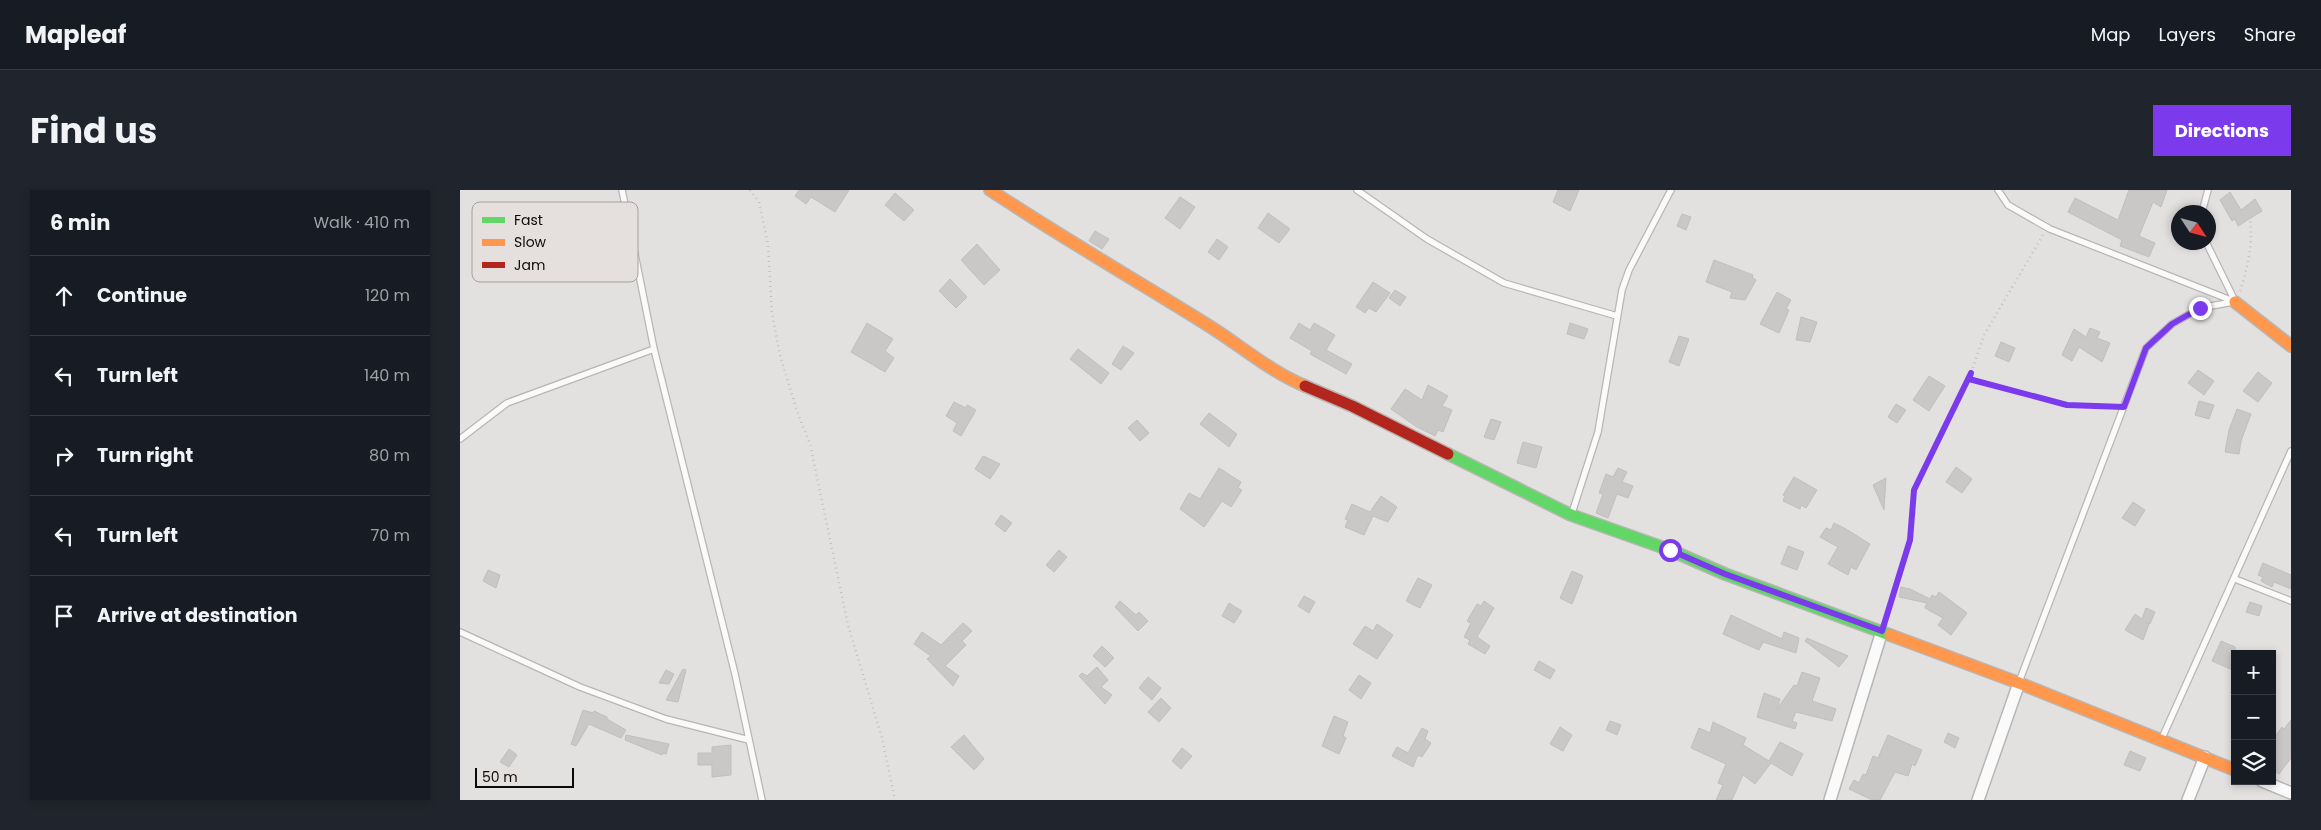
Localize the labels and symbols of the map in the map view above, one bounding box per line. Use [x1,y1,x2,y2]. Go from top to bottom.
legend [472,202,638,282]
north arrow [2171,205,2216,250]
text: Fast [514,210,543,230]
text: Slow [514,232,547,252]
text: Jam [514,255,545,275]
route end [2189,297,2212,320]
route start [1659,539,1682,562]
scale bar [475,765,574,788]

